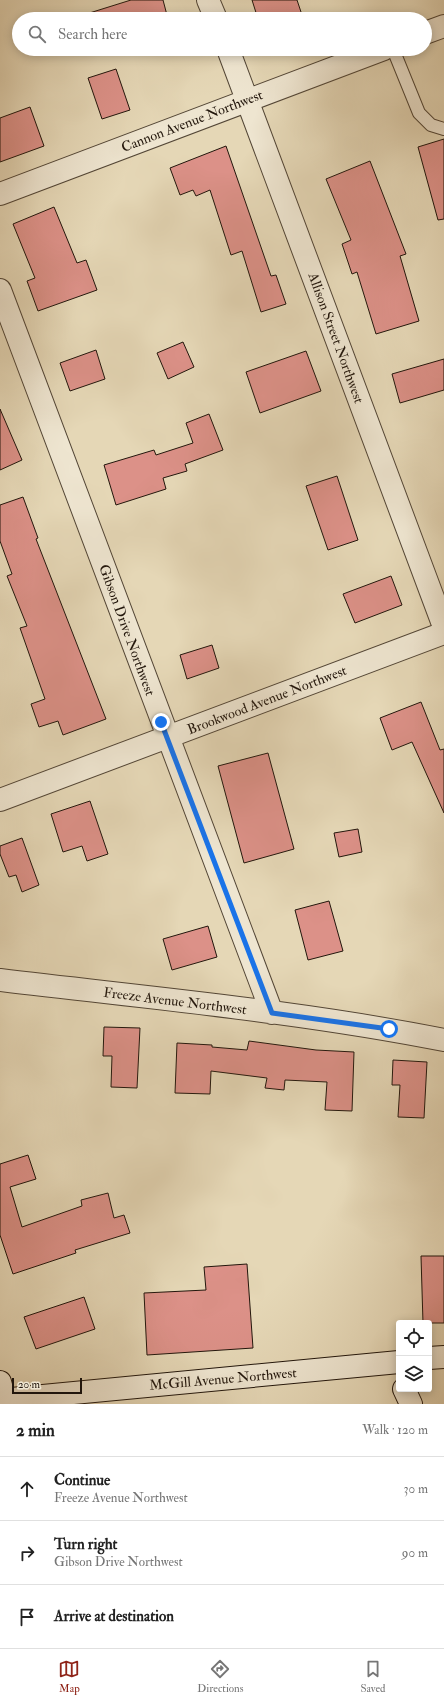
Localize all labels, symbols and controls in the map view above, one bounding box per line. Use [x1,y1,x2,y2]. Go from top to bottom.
search box [12,12,432,56]
icon: search [26,23,48,45]
text: Search here [58,25,127,44]
street label: Cannon Avenue Northwest [119,86,266,156]
street label: Allison Street Northwest [304,269,368,406]
street label: Gibson Drive Northwest [95,562,159,698]
street label: Brookwood Avenue Northwest [185,662,349,738]
route end [152,713,170,731]
street label: Freeze Avenue Northwest [103,984,248,1018]
route start [380,1020,398,1038]
map controls [396,1320,432,1392]
button: locate [396,1320,432,1356]
button: layers [396,1356,432,1392]
street label: McGill Avenue Northwest [149,1364,298,1394]
scale bar [12,1376,82,1395]
text: 20 m [18,1378,40,1391]
text: 2 min [16,1420,55,1441]
text: Walk · 120 m [362,1422,428,1438]
text: Continue [54,1471,110,1490]
icon: ahead [16,1478,38,1500]
text: 30 m [404,1481,428,1497]
text: Freeze Avenue Northwest [54,1490,188,1506]
text: Turn right [54,1535,117,1554]
icon: right [16,1542,38,1564]
text: 90 m [402,1545,428,1561]
text: Gibson Drive Northwest [54,1554,183,1570]
icon: arrive [16,1606,38,1628]
text: Arrive at destination [54,1607,174,1626]
tab: Map [58,1658,80,1695]
tab: Directions [197,1658,244,1695]
tab: Saved [360,1658,386,1695]

